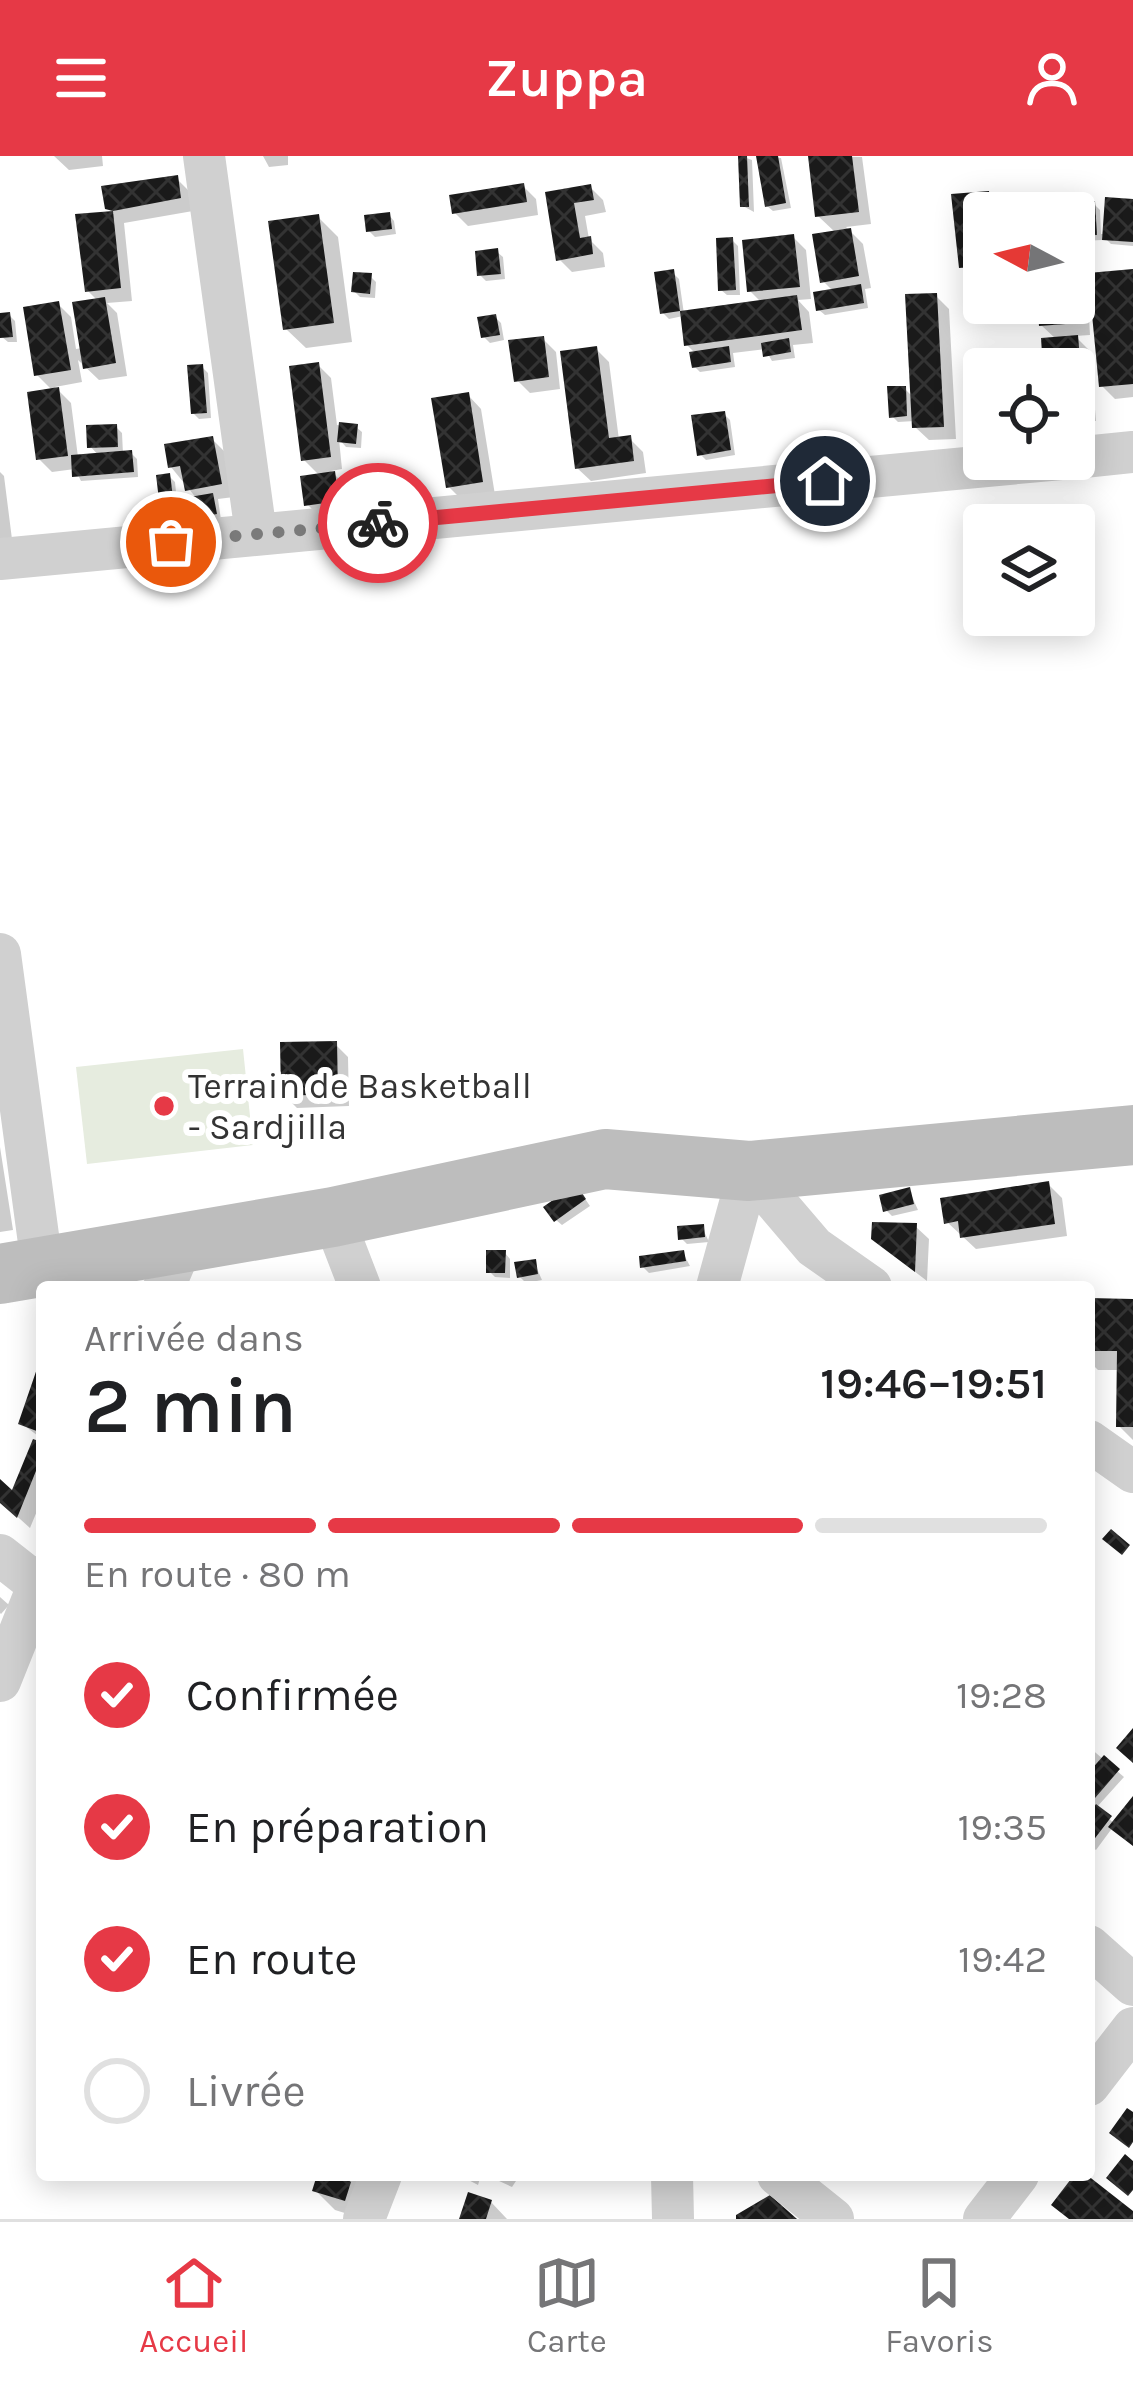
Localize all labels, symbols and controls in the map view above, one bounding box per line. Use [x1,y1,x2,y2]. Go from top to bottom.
icon: menu [48,45,114,111]
icon: person [1019,45,1085,111]
text: Zuppa [485,46,648,110]
north arrow [963,192,1095,324]
map controls [963,192,1095,636]
button: locate [963,348,1095,480]
pin [774,430,876,532]
icon: home [792,448,858,514]
courier [318,463,438,583]
icon: bike [345,490,411,556]
pin [120,491,222,593]
button: layers [963,504,1095,636]
icon: bag [138,509,204,575]
place label: Terrain de Basketball - Sardjilla [188,1065,532,1148]
marker: Terrain de Basketball - Sardjilla [151,1093,177,1119]
text: Arrivée dans [84,1315,304,1361]
text: 19:46–19:51 [820,1357,1047,1409]
text: 2 min [84,1360,297,1452]
text: En route · 80 m [84,1551,351,1597]
icon: check [84,1662,150,1728]
text: Confirmée [186,1669,399,1721]
text: 19:28 [956,1672,1047,1718]
icon: check [84,1794,150,1860]
text: En préparation [186,1801,489,1853]
text: 19:35 [957,1804,1047,1850]
icon: check [84,1926,150,1992]
text: En route [186,1933,357,1985]
text: 19:42 [958,1936,1047,1982]
text: Livrée [186,2065,306,2117]
tab: Accueil [139,2250,248,2360]
tab: Carte [527,2250,607,2360]
tab: Favoris [885,2250,994,2360]

